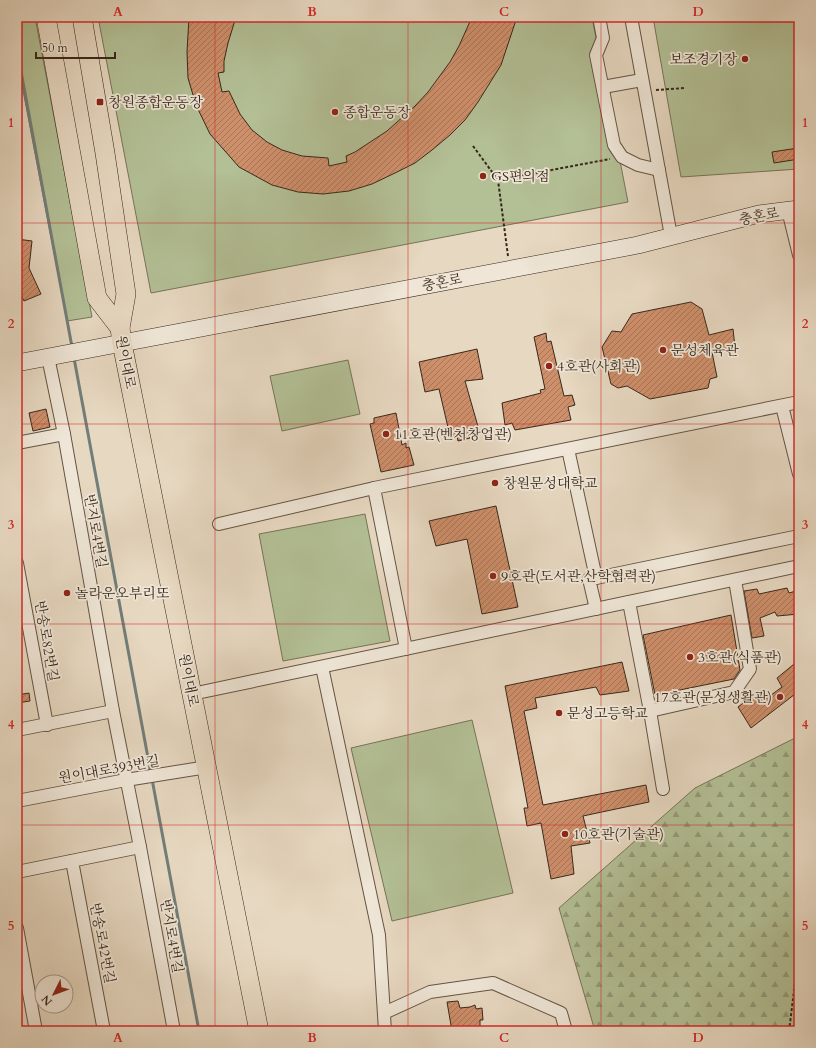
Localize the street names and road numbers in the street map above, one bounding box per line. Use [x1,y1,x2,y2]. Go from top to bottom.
street label: 충혼로 [737,203,781,230]
street label: 충혼로 [420,269,464,296]
street label: 원이대로 [111,334,140,391]
street label: 반지로4번길 [80,493,111,570]
street label: 반송로82번길 [30,599,63,683]
street label: 원이대로 [174,652,203,709]
street label: 원이대로393번길 [57,751,161,788]
street label: 반지로4번길 [156,898,187,975]
street label: 반송로42번길 [85,901,120,985]

